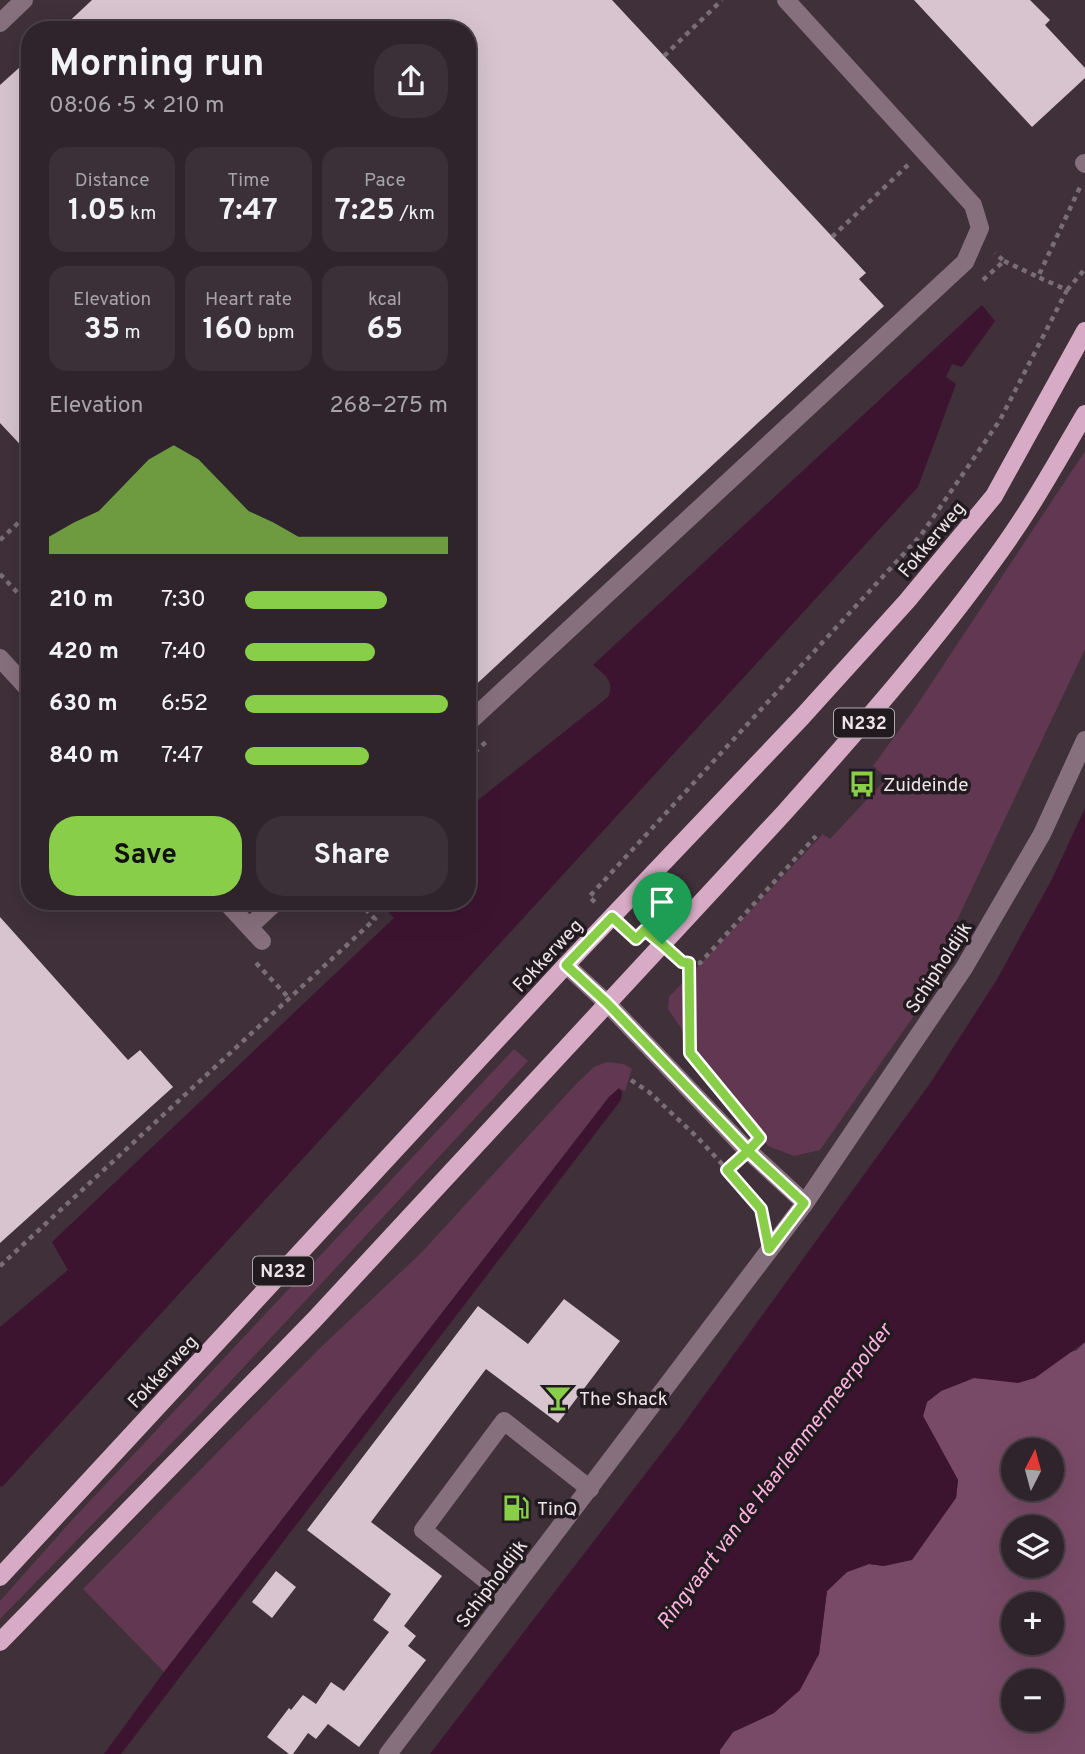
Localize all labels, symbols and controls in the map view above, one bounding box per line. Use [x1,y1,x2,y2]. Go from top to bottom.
text: Morning run [49,41,265,90]
button: share [374,44,448,118]
text: 08:06 · 5 × 210 m [49,92,225,121]
text: Distance [75,169,149,193]
text: Time [227,169,270,193]
text: Pace [364,169,406,193]
text: 1.05 [68,193,126,230]
text: 7:47 [219,193,278,230]
text: 7:25 [335,193,395,230]
text: km [126,202,156,226]
text: /km [395,202,435,226]
text: Elevation [73,288,151,312]
text: Heart rate [205,288,292,312]
text: kcal [368,288,402,312]
text: 35 [84,312,120,349]
text: 160 [203,312,253,349]
text: 65 [366,312,403,349]
text: m [120,321,141,345]
text: bpm [253,321,294,345]
text: Elevation [49,392,144,421]
text: 268–275 m [330,392,448,421]
street label: Fokkerweg [894,497,971,583]
text: 210 m [49,586,113,615]
text: 7:30 [161,586,206,615]
text: 420 m [49,638,119,667]
text: 7:40 [161,638,206,667]
text: 630 m [49,690,118,719]
text: 6:52 [161,690,208,719]
road number: N232 [834,708,894,738]
text: 840 m [49,742,119,771]
text: 7:47 [161,742,203,771]
bus stop icon: Zuideinde [847,769,877,799]
place label: Zuideinde [883,774,968,798]
button: Save [49,816,242,896]
button: Share [256,816,448,896]
pin [632,872,692,944]
icon: arrive [643,883,681,921]
street label: Fokkerweg [508,915,589,998]
street label: Schipholdijk [901,918,978,1018]
road number: N232 [253,1256,313,1286]
water label: Ringvaart van de Haarlemmermeerpolder [651,1317,900,1635]
street label: Fokkerweg [123,1331,204,1414]
bar icon: The Shack [543,1383,573,1413]
place label: The Shack [579,1388,668,1412]
north arrow [1001,1438,1064,1502]
map controls [1001,1438,1064,1732]
fuel station icon: TinQ [501,1493,531,1523]
place label: TinQ [537,1498,577,1522]
button: layers [1001,1515,1064,1578]
street label: Schipholdijk [452,1535,534,1633]
button: + [1001,1592,1064,1655]
button: − [1001,1669,1064,1732]

